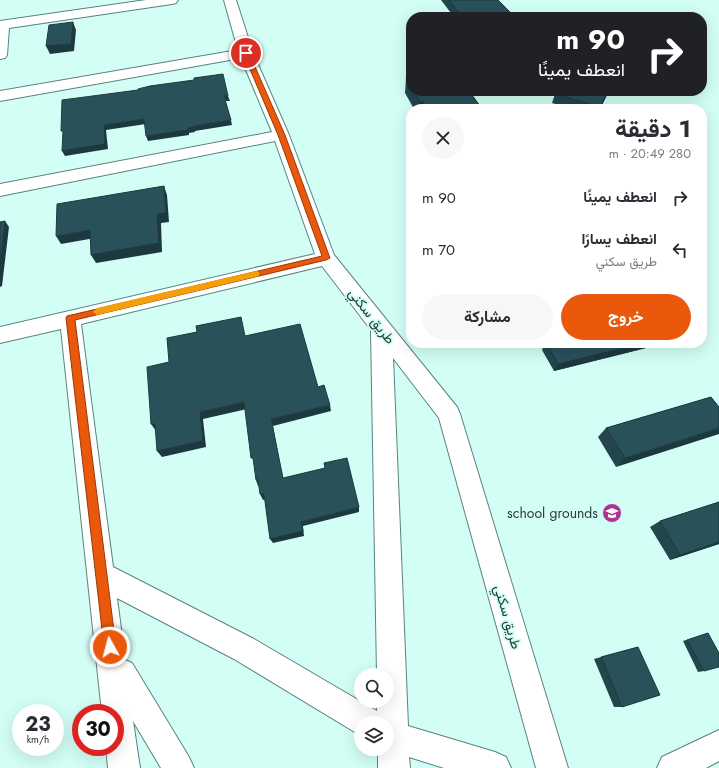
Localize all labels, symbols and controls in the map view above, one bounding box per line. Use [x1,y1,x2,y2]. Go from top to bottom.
text: 90 m [556,19,625,60]
icon: right [639,28,691,80]
pin [229,36,263,70]
icon: arrive [235,42,257,64]
text: انعطف يمينًا [538,57,625,83]
text: 1 دقيقة [615,111,691,146]
button: close [422,117,464,159]
text: 280 m · 20:49 [609,144,691,163]
text: انعطف يمينًا [583,186,657,208]
text: 90 m [422,187,456,209]
icon: right [669,187,691,209]
text: انعطف يسارًا [582,228,657,250]
text: 70 m [422,239,455,261]
icon: left [669,239,691,261]
text: طريق سكني [596,252,657,271]
street label: طريق سكني [342,284,400,349]
button: مشاركة [422,294,553,340]
button: خروج [561,294,691,340]
school or university icon: school grounds [601,502,623,524]
place label: school grounds [507,503,598,523]
street label: طريق سكني [487,583,527,652]
position arrow [89,626,131,668]
map controls [354,668,394,756]
button: search [354,668,394,708]
speed limit sign: 30 [72,704,124,756]
text: 23 [25,710,51,739]
button: layers [354,716,394,756]
text: km/h [27,732,49,747]

